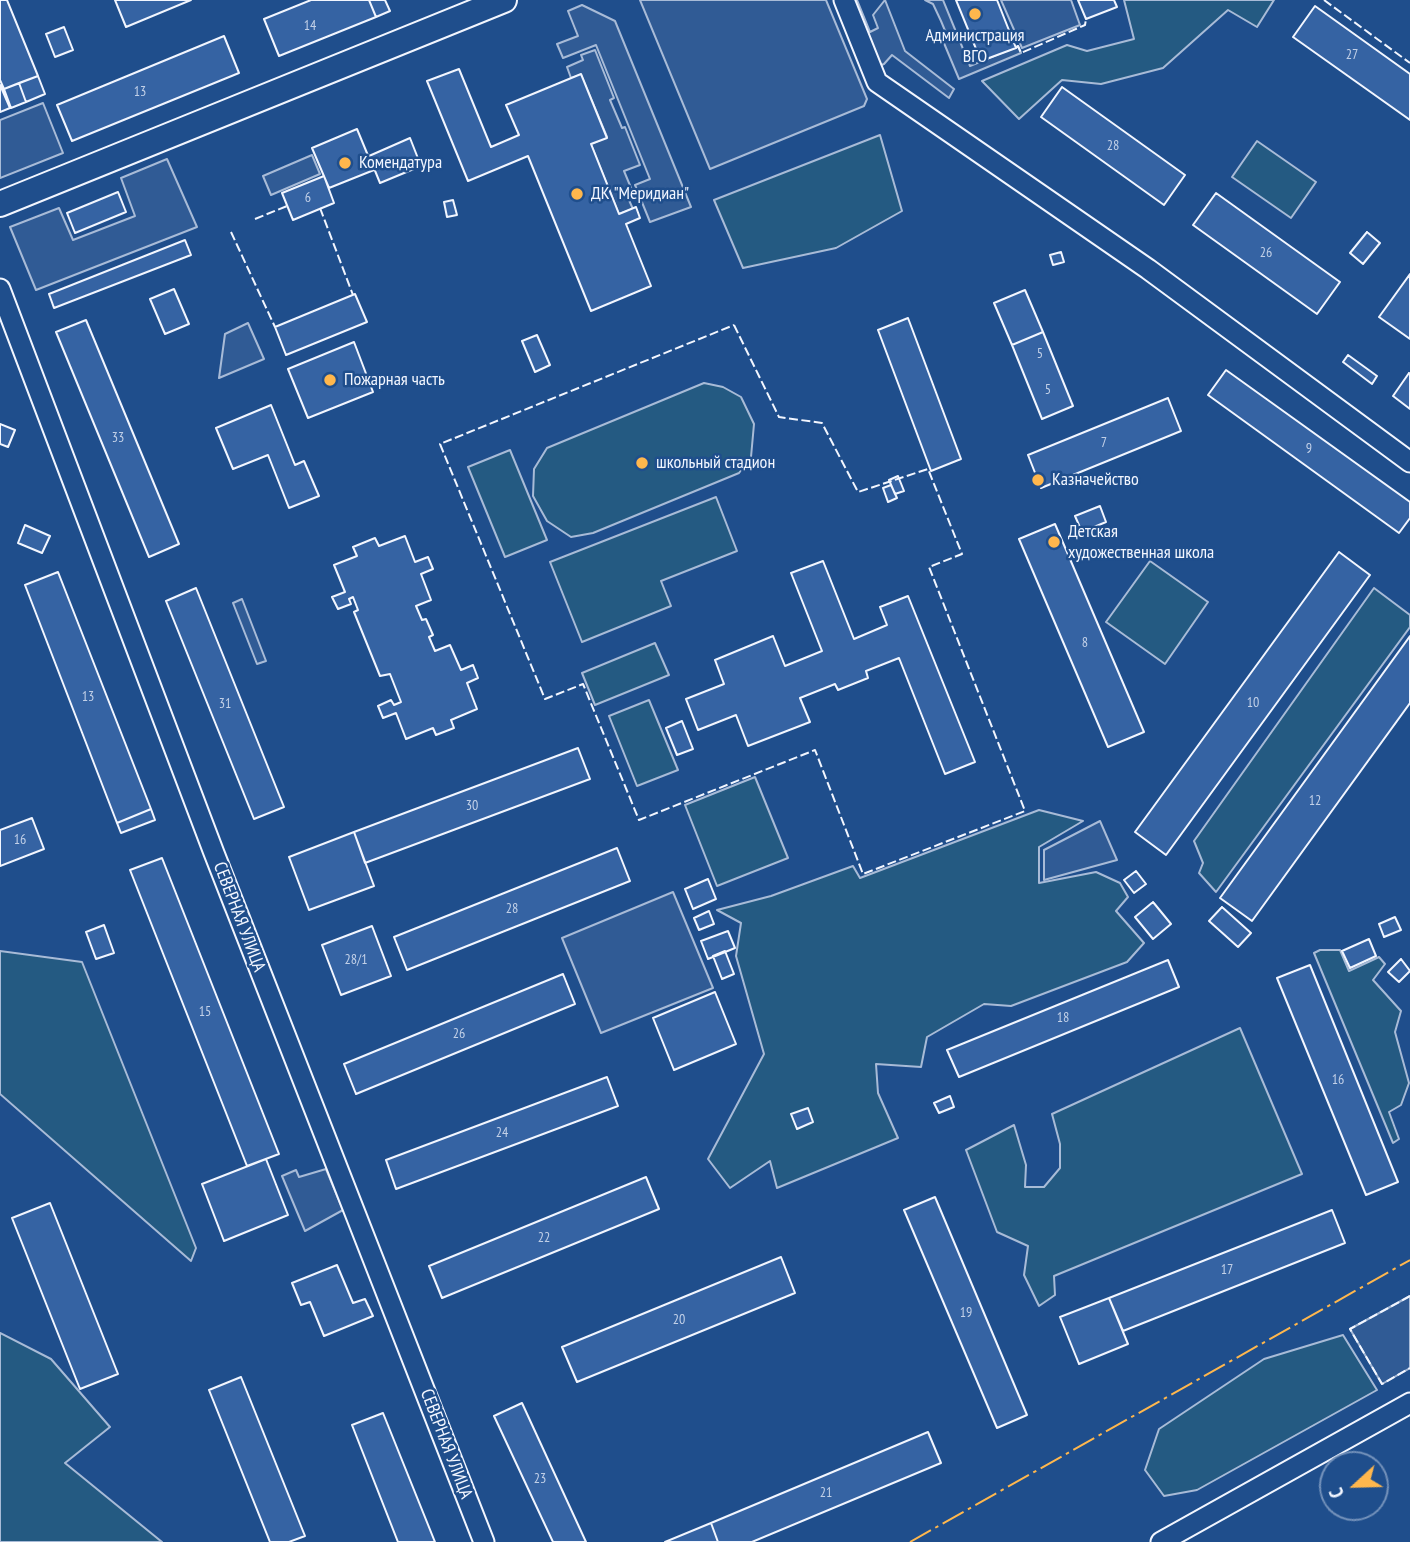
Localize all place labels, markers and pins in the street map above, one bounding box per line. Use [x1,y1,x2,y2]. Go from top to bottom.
marker: Администрация ВГО [967,6,983,22]
place label: Администрация ВГО [925,25,1025,68]
place label: Комендатура [359,152,442,174]
marker: Комендатура [337,155,353,171]
place label: ДК "Меридиан" [591,183,689,205]
marker: ДК "Меридиан" [569,186,585,202]
place label: Пожарная часть [344,369,445,391]
marker: Пожарная часть [322,372,338,388]
place label: школьный стадион [656,452,775,474]
marker: школьный стадион [634,455,650,471]
place label: Казначейство [1052,469,1139,491]
marker: Казначейство [1030,472,1046,488]
place label: Детская художественная школа [1068,521,1214,564]
marker: Детская художественная школа [1046,534,1062,550]

